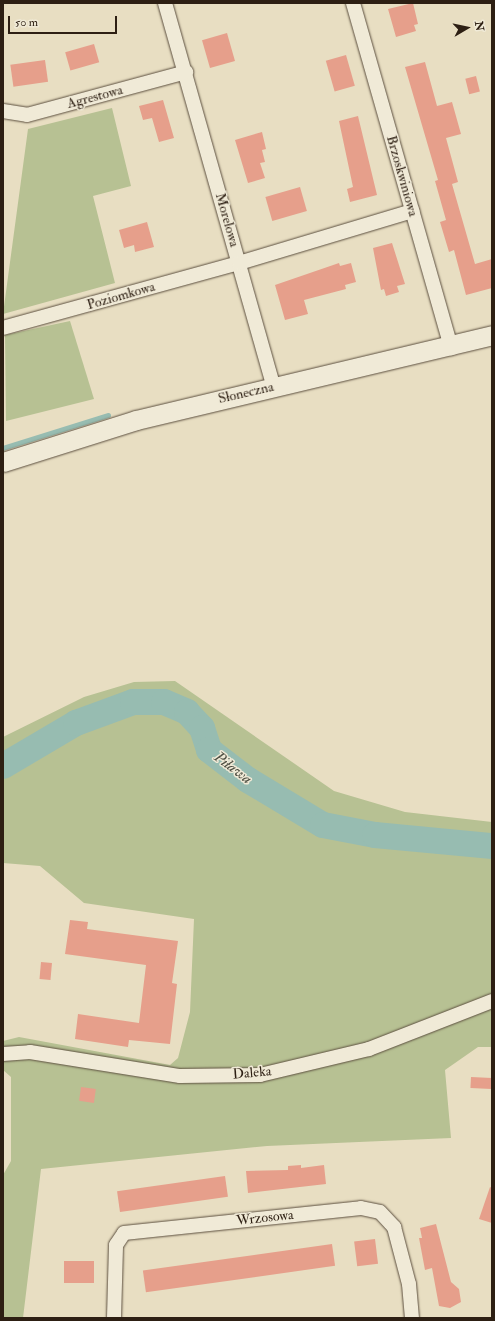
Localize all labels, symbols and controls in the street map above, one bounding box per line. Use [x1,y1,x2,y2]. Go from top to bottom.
scale bar [10,8,119,34]
north arrow [447,8,487,48]
text: 50 m [15,15,38,30]
text: N [472,20,487,32]
street label: Agrestowa [65,81,125,113]
street label: Brzoskwiniowa [382,134,422,218]
street label: Morelowa [211,191,243,249]
street label: Poziomkowa [85,278,157,314]
street label: Słoneczna [217,378,275,408]
water label: Piława [211,748,255,788]
street label: Daleka [232,1063,272,1083]
street label: Wrzosowa [235,1207,295,1229]

